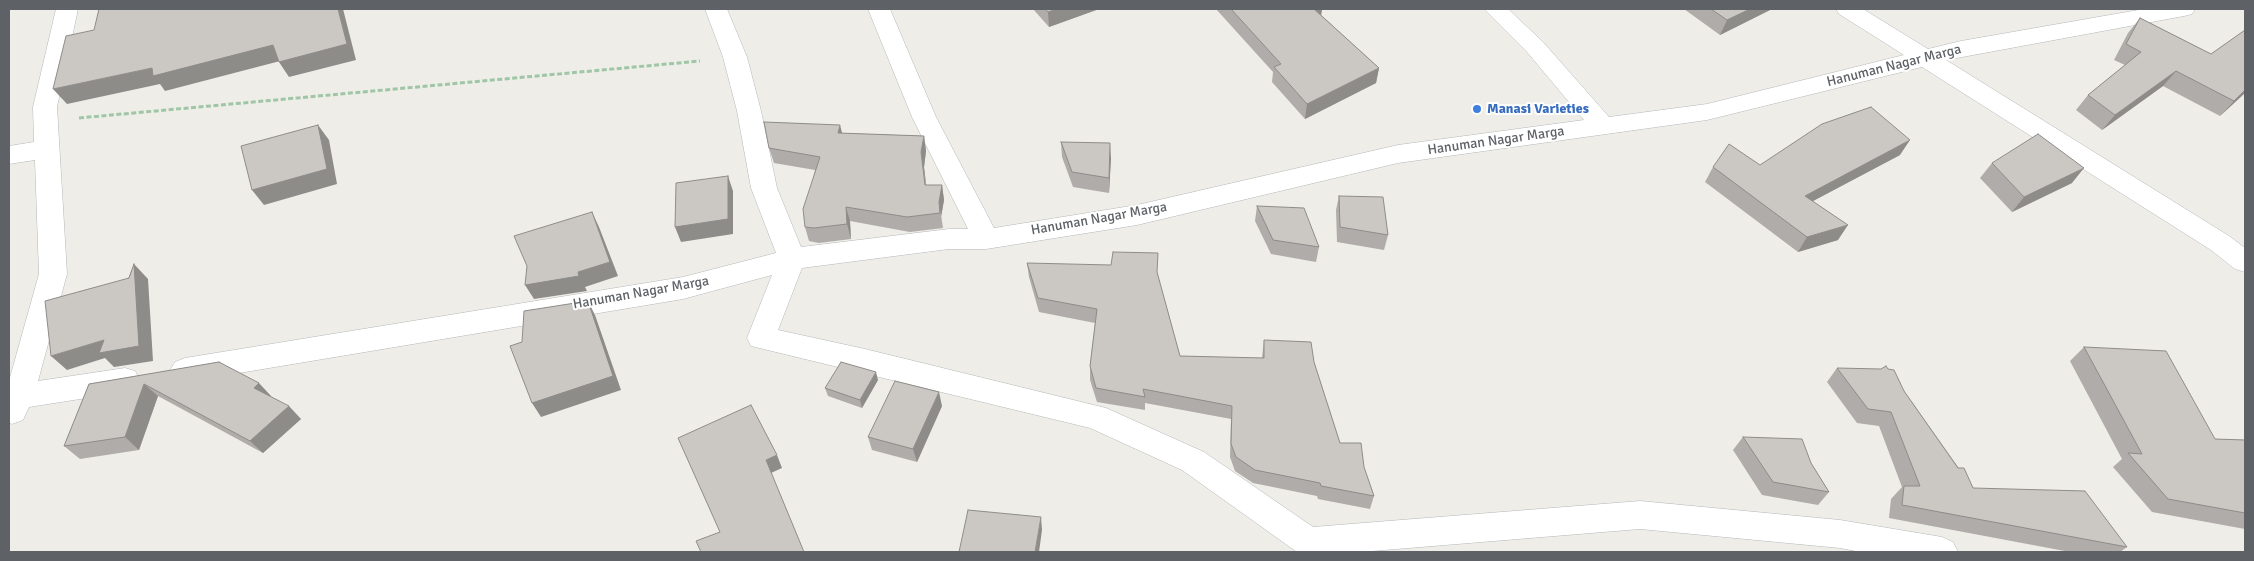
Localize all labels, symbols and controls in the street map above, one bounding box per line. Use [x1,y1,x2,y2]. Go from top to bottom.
street label: Hanuman Nagar Marga [1825,41,1963,91]
place label: Manasi Varieties [1487,101,1589,117]
marker: Manasi Varieties [1471,103,1483,115]
street label: Hanuman Nagar Marga [1427,123,1565,159]
street label: Hanuman Nagar Marga [1030,199,1168,239]
street label: Hanuman Nagar Marga [572,273,710,313]

